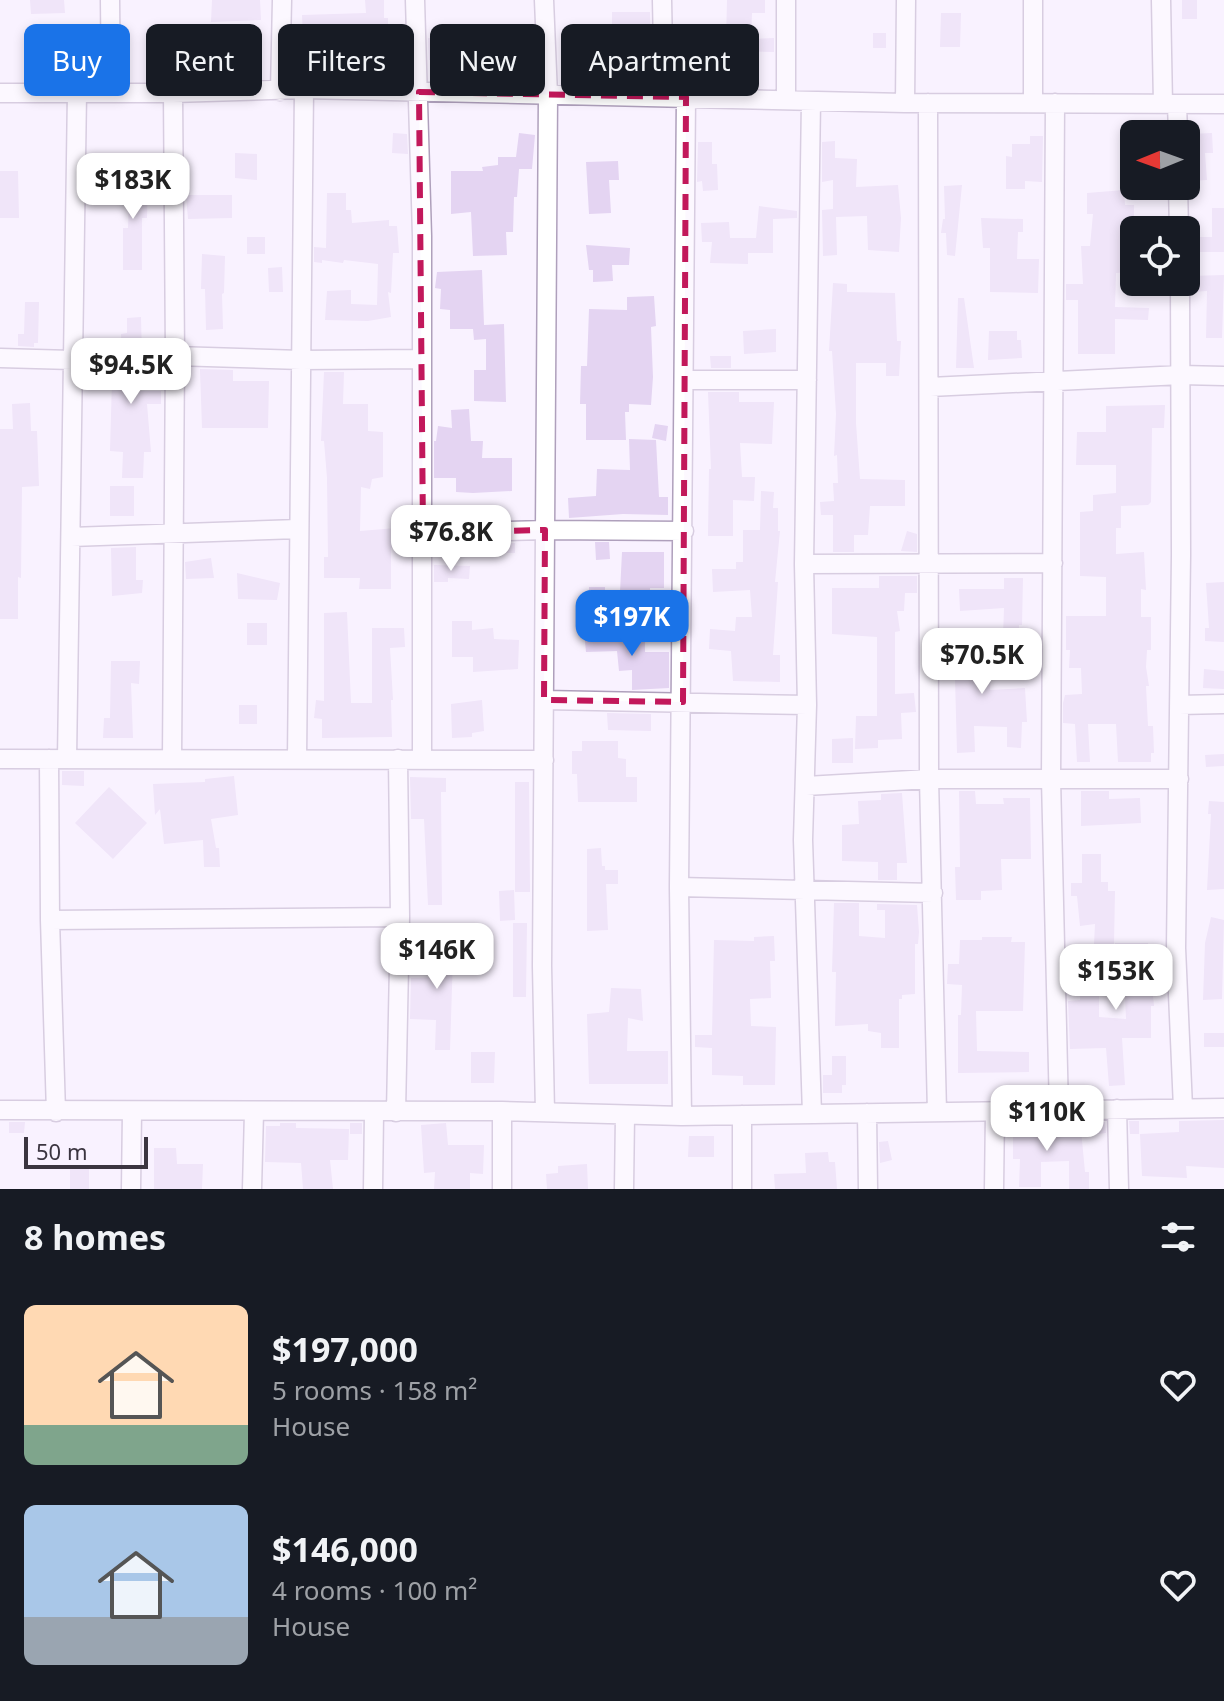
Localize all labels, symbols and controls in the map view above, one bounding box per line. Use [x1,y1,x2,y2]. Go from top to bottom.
chip: Buy [24,24,130,96]
chip: Rent [146,24,262,96]
chip: Filters [278,24,414,96]
chip: New [430,24,545,96]
chip: Apartment [561,24,759,96]
north arrow [1120,120,1200,200]
map controls [1120,120,1200,296]
pin: $183K [77,153,189,221]
text: $183K [95,161,171,197]
button: locate [1120,216,1200,296]
pin: $94.5K [66,338,196,406]
text: $94.5K [89,346,173,382]
pin: $76.8K [386,505,516,573]
text: $76.8K [409,513,493,549]
pin: $197K [576,590,688,658]
text: $197K [594,598,670,634]
pin: $70.5K [917,628,1047,696]
text: $70.5K [940,636,1024,672]
pin: $146K [381,923,493,991]
text: $146K [399,931,475,967]
pin: $153K [1060,944,1172,1012]
text: $153K [1078,952,1154,988]
pin: $110K [991,1085,1103,1153]
text: $110K [1009,1093,1085,1129]
scale bar [24,1133,148,1169]
text: 50 m [36,1136,87,1166]
text: 8 homes [24,1214,166,1260]
icon: filters [1156,1215,1200,1259]
text: $197,000 [272,1326,418,1372]
icon: home [88,1337,184,1433]
icon: heart [1156,1363,1200,1407]
text: 5 rooms · 158 m² [272,1372,477,1408]
text: House [272,1408,350,1444]
text: $146,000 [272,1526,418,1572]
icon: home [88,1537,184,1633]
icon: heart [1156,1563,1200,1607]
text: 4 rooms · 100 m² [272,1572,477,1608]
text: House [272,1608,350,1644]

